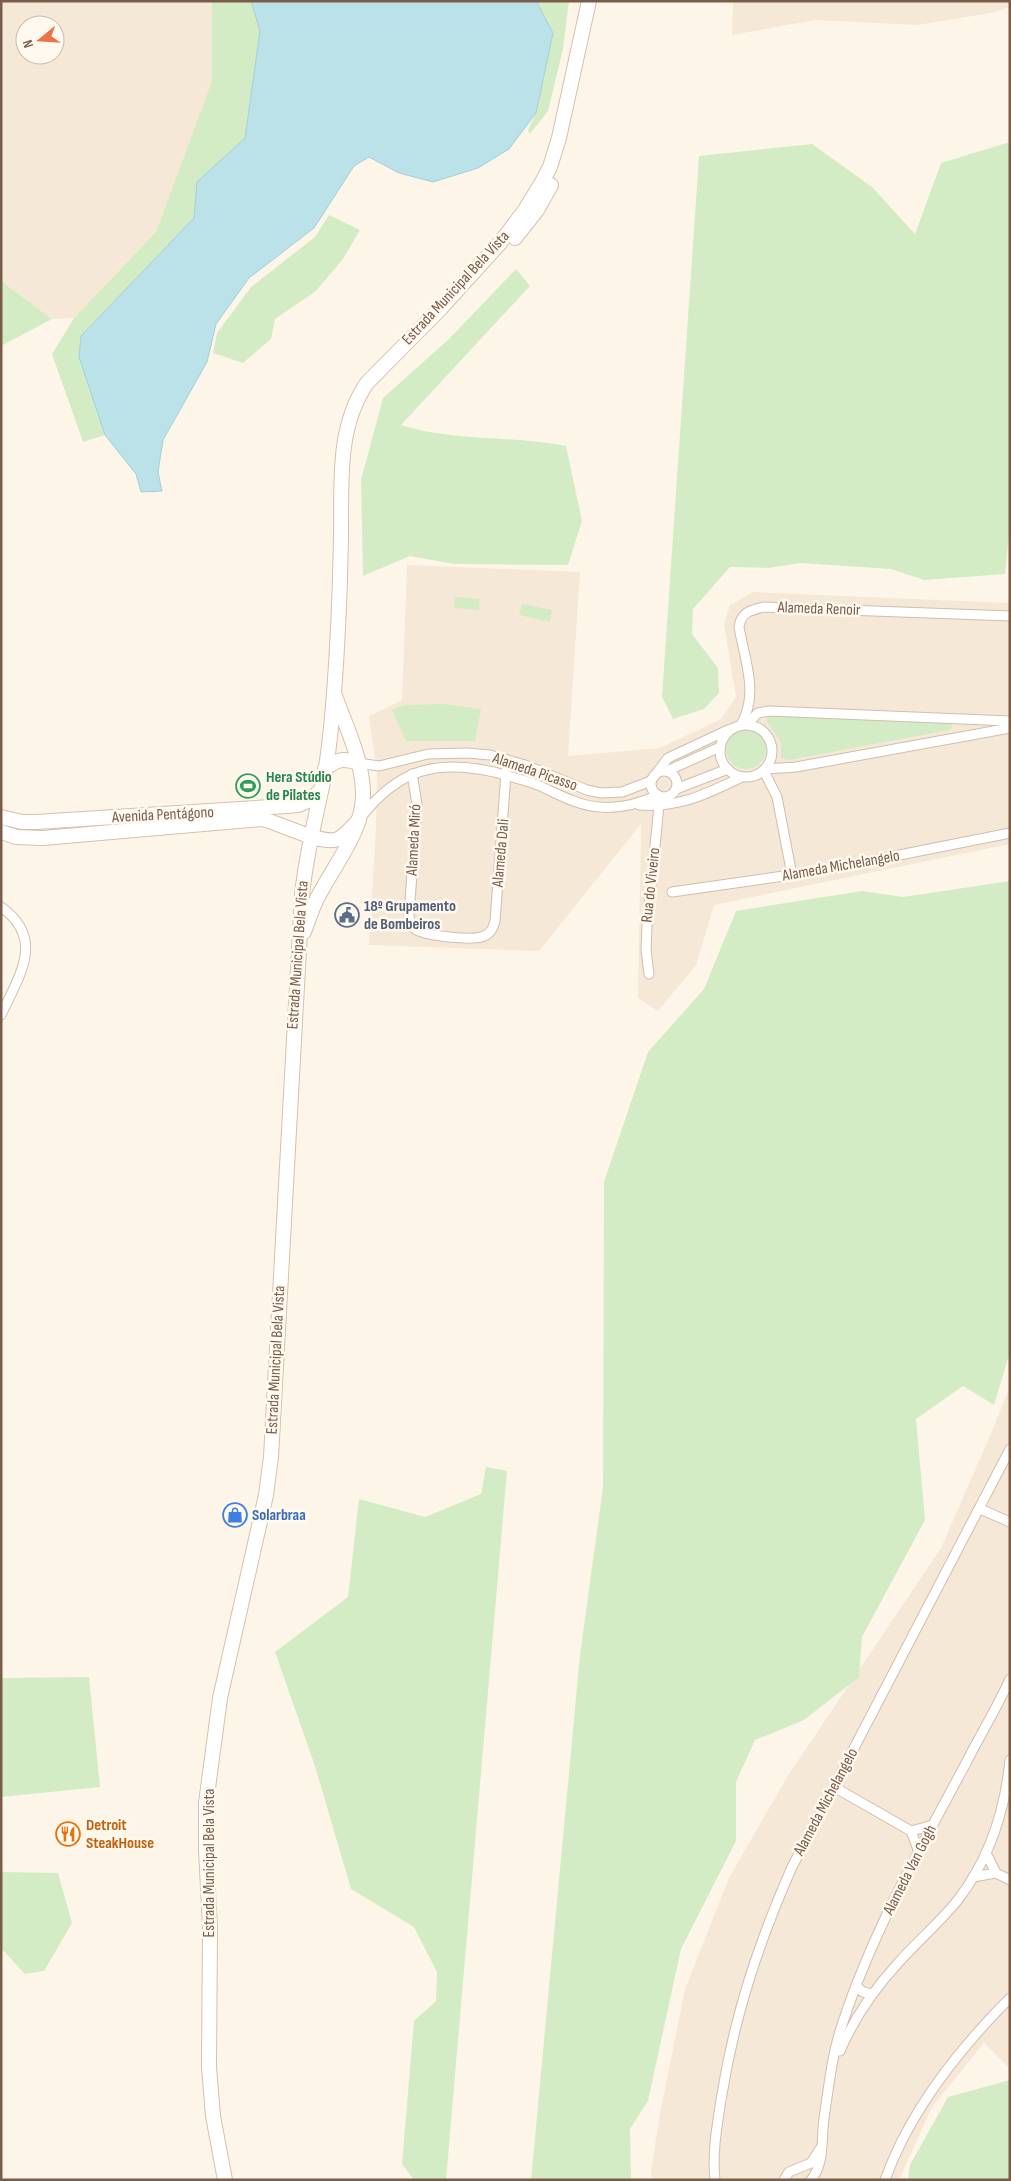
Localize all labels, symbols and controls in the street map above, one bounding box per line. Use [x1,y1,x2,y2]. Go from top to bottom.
north arrow [15,15,65,65]
text: N [19,38,37,50]
street label: Estrada Municipal Bela Vista [398,227,514,349]
street label: Alameda Renoir [776,598,861,620]
street label: Alameda Picasso [489,748,580,795]
place label: Hera Stúdio de Pilates [266,768,332,805]
sports icon: Hera Stúdio de Pilates [235,773,261,799]
street label: Avenida Pentágono [111,803,214,827]
street label: Alameda Miró [403,804,425,877]
street label: Alameda Dali [488,818,513,889]
street label: Alameda Michelangelo [780,846,901,886]
street label: Rua do Viveiro [638,847,664,923]
street label: Estrada Municipal Bela Vista [283,880,313,1030]
place label: 18º Grupamento de Bombeiros [364,897,456,934]
public building icon: 18º Grupamento de Bombeiros [334,902,360,928]
street label: Estrada Municipal Bela Vista [263,1285,289,1435]
shop icon: Solarbraa [222,1502,248,1528]
place label: Solarbraa [252,1506,306,1525]
street label: Alameda Michelangelo [789,1745,862,1860]
street label: Estrada Municipal Bela Vista [200,1789,219,1937]
place label: Detroit SteakHouse [86,1816,154,1853]
restaurant icon: Detroit SteakHouse [55,1821,81,1847]
street label: Alameda Van Gogh [879,1822,941,1919]

